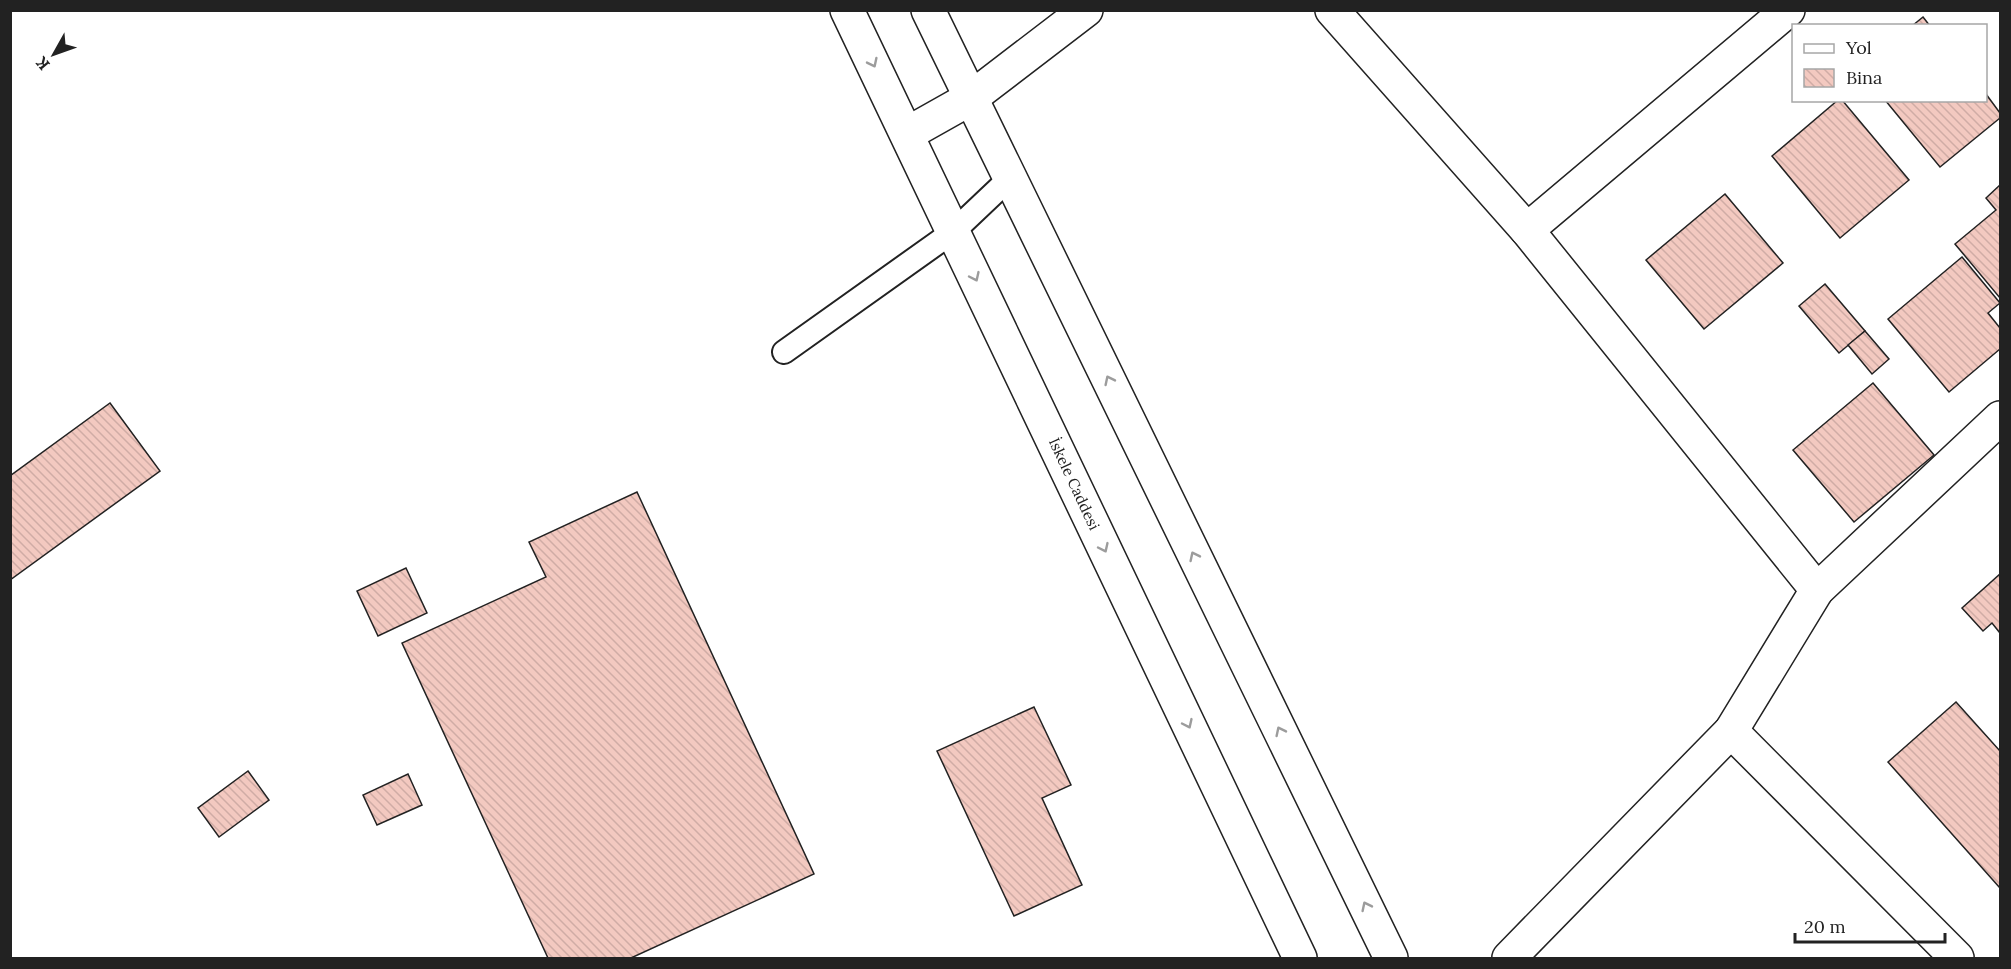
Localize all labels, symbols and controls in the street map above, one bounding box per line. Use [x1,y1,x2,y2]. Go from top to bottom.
north arrow [24,24,84,84]
legend [1792,24,1987,102]
text: Yol [1845,36,1872,59]
text: K [31,52,54,74]
one-way arrow [865,57,877,68]
text: Bina [1846,66,1882,89]
one-way arrow [968,270,980,281]
one-way arrow [1104,376,1116,387]
street label: İskele Caddesi [1045,435,1104,533]
one-way arrow [1097,541,1109,552]
one-way arrow [1190,551,1202,562]
one-way arrow [1181,717,1193,728]
one-way arrow [1276,726,1287,737]
one-way arrow [1361,901,1373,912]
scale bar [1795,906,1945,944]
text: 20 m [1804,915,1846,938]

